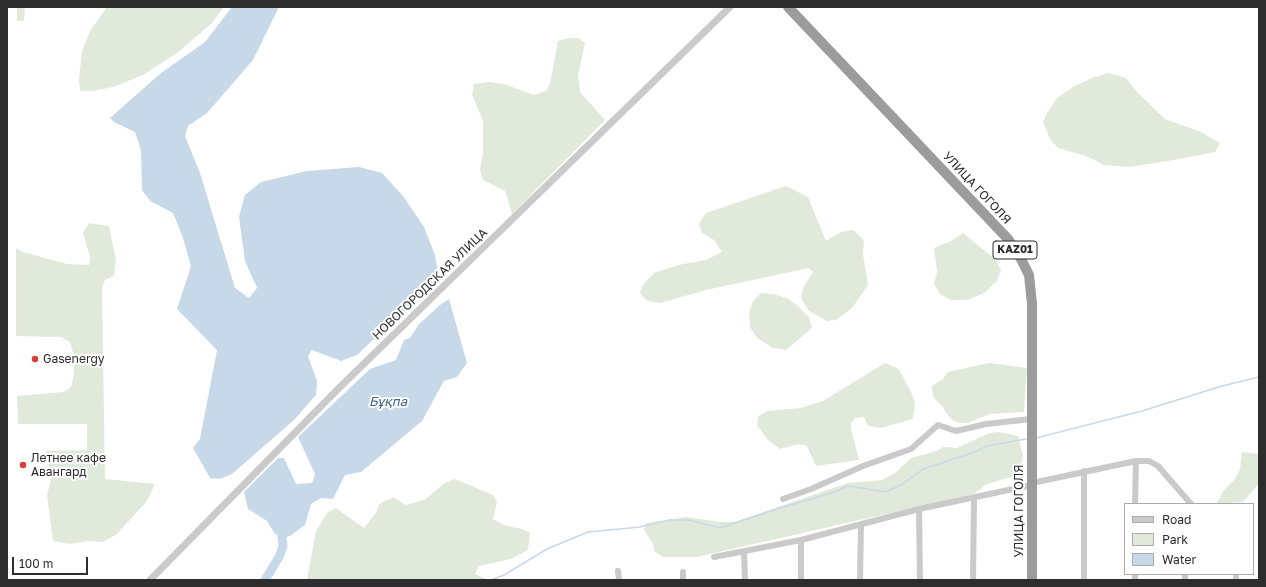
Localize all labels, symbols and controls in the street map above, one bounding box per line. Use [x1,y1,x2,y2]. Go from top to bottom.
street label: УЛИЦА ГОГОЛЯ [940,149,1014,227]
street label: НОВОГОРОДСКАЯ УЛИЦА [370,225,490,343]
road number: KАZ01 [993,241,1037,259]
place label: Gasenergy [43,352,105,366]
marker: Gasenergy [30,354,40,364]
water label: Бұқпа [369,394,407,410]
place label: Летнее кафе Авангард [31,451,106,479]
marker: Летнее кафе Авангард [18,460,28,470]
street label: УЛИЦА ГОГОЛЯ [1012,464,1026,558]
legend [1124,503,1254,575]
text: Road [1162,512,1191,527]
text: Park [1162,532,1188,547]
scale bar [14,549,90,575]
text: Water [1162,552,1196,567]
text: 100 m [19,556,53,571]

